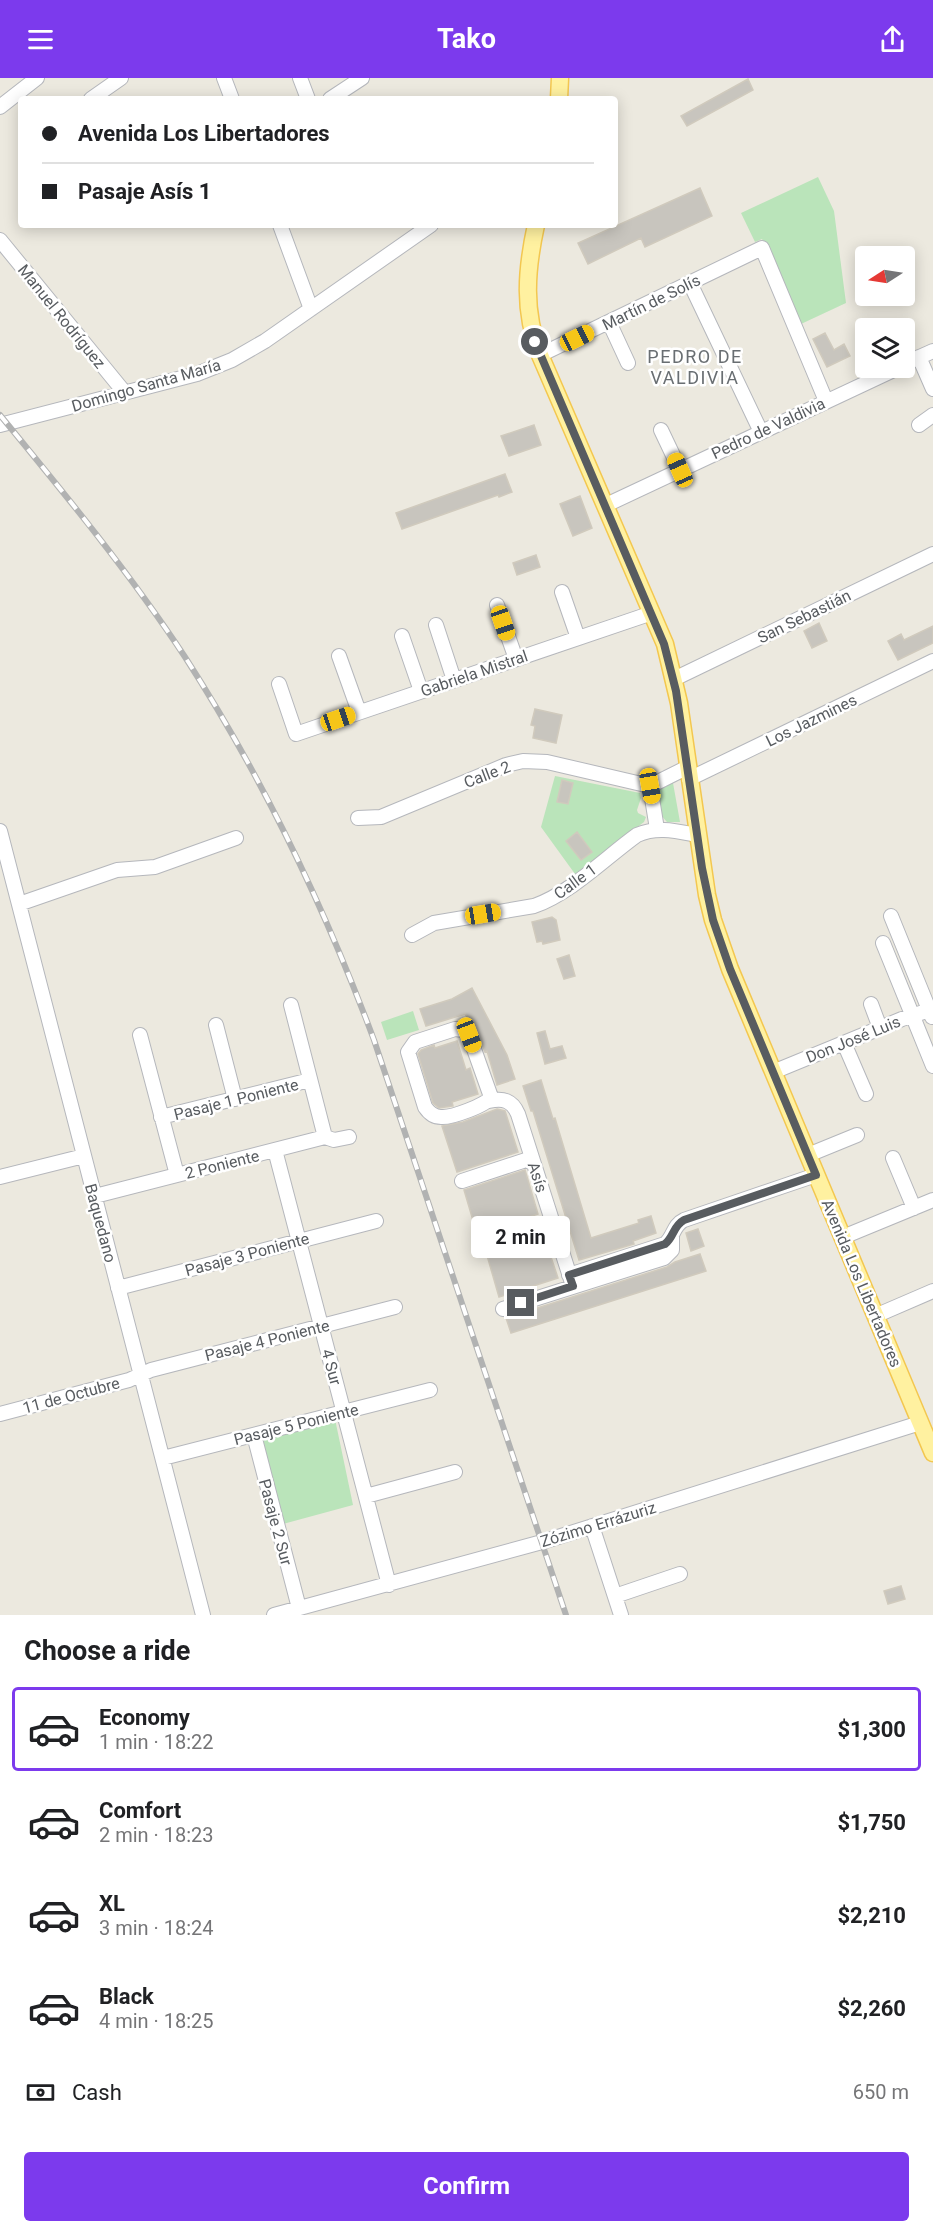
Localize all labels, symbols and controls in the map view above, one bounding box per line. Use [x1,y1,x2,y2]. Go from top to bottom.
icon: menu [24,23,57,56]
text: Tako [437,23,496,55]
icon: share [876,23,909,56]
text: Avenida Los Libertadores [78,121,330,146]
text: Pasaje Asís 1 [78,179,211,204]
north arrow [855,246,915,306]
map controls [855,246,915,378]
street label: Manuel Rodríguez [14,260,109,372]
street label: Martín de Solís [599,271,703,334]
button: layers [855,318,915,378]
car [557,322,597,354]
route start [521,328,548,355]
district label: PEDRO DE VALDIVIA [647,346,743,388]
street label: Domingo Santa María [69,355,223,416]
street label: Pedro de Valdivia [708,394,828,463]
car [664,450,696,490]
street label: San Sebastián [754,586,854,647]
car [489,603,517,643]
street label: Gabriela Mistral [418,646,530,701]
street label: Los Jazmines [763,690,860,751]
car [318,705,358,733]
street label: Calle 2 [461,757,513,792]
car [638,767,662,805]
street label: Calle 1 [550,860,600,903]
car [464,902,502,926]
street label: Don José Luis [803,1012,903,1067]
car [454,1015,484,1055]
street label: Pasaje 1 Poniente [172,1075,300,1124]
street label: 2 Poniente [183,1146,261,1183]
street label: Asís [524,1160,551,1195]
street label: Baquedano [81,1182,120,1265]
street label: Avenida Los Libertadores [818,1196,906,1370]
callout: 2 min [472,1216,570,1258]
text: 2 min [495,1225,546,1249]
street label: Pasaje 3 Poniente [183,1229,311,1280]
route end [507,1289,534,1316]
street label: Pasaje 4 Poniente [203,1316,331,1365]
street label: 4 Sur [318,1347,346,1388]
street label: 11 de Octubre [21,1373,122,1418]
street label: Pasaje 5 Poniente [232,1400,360,1449]
street label: Pasaje 2 Sur [255,1477,296,1568]
street label: Zózimo Errázuriz [538,1498,658,1551]
text: Choose a ride [24,1635,190,1667]
icon: car [27,1702,81,1756]
text: Economy [99,1705,190,1730]
text: $1,300 [837,1717,906,1742]
text: 1 min · 18:22 [99,1730,214,1754]
icon: car [27,1795,81,1849]
text: Comfort [99,1798,181,1823]
text: $1,750 [837,1810,906,1835]
text: 2 min · 18:23 [99,1823,214,1847]
icon: car [27,1888,81,1942]
text: XL [99,1891,125,1916]
text: $2,210 [837,1903,906,1928]
text: 3 min · 18:24 [99,1916,214,1940]
icon: car [27,1981,81,2035]
text: Black [99,1984,154,2009]
text: $2,260 [837,1996,906,2021]
text: 4 min · 18:25 [99,2009,214,2033]
icon: cash [24,2076,57,2109]
text: Cash [72,2080,122,2105]
text: 650 m [853,2080,909,2104]
button: Confirm [24,2152,909,2221]

